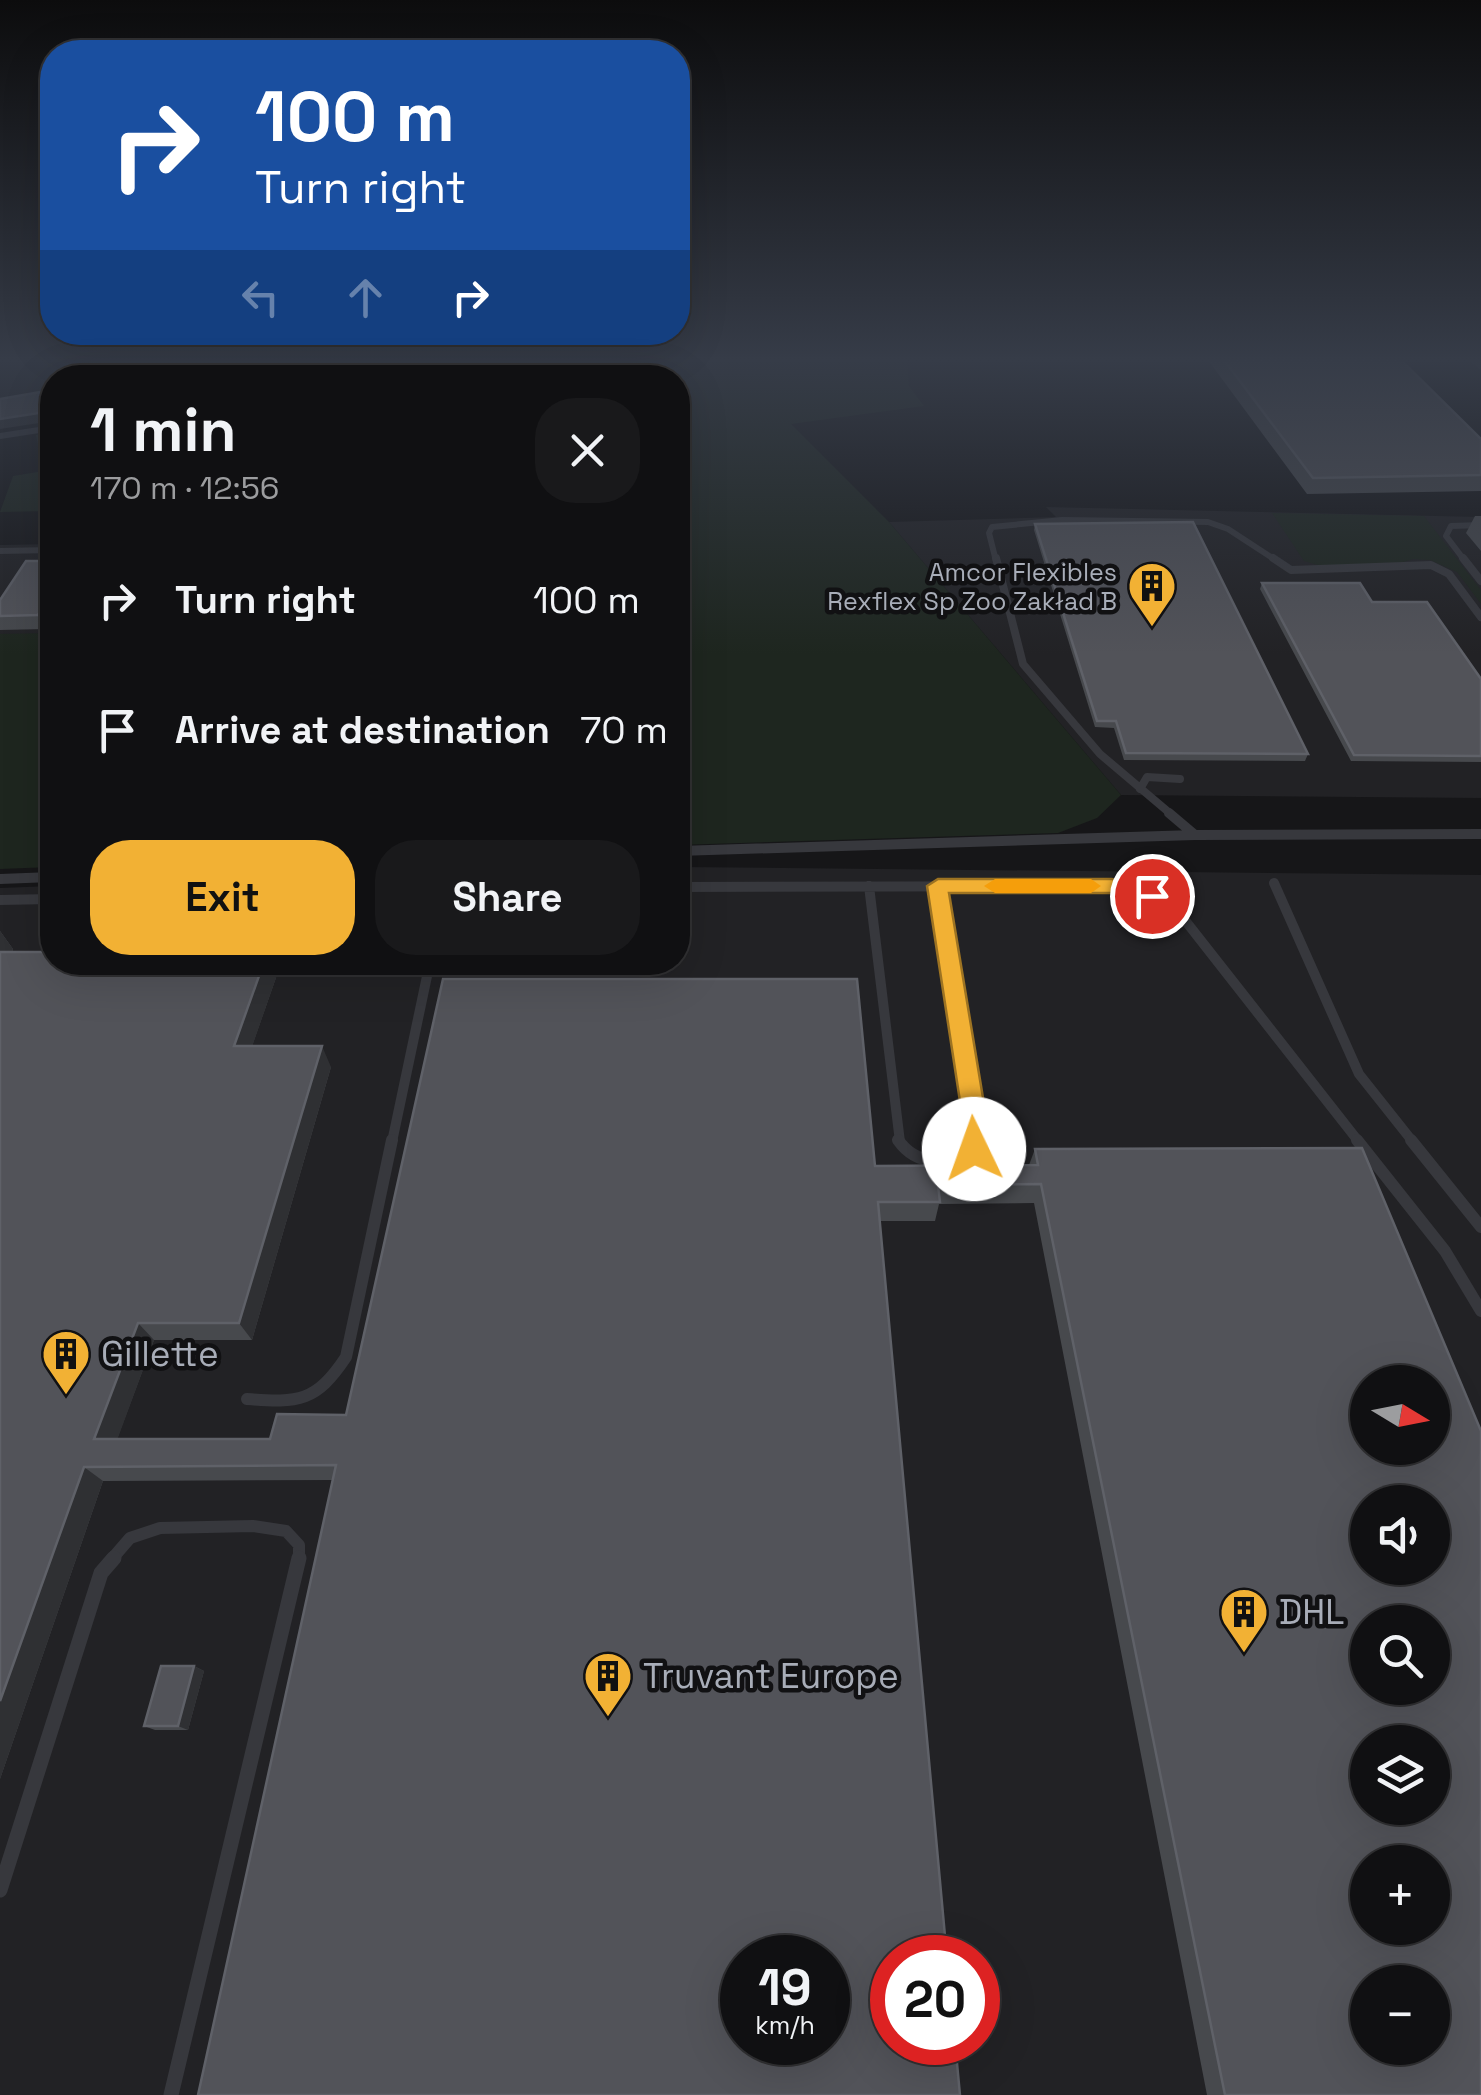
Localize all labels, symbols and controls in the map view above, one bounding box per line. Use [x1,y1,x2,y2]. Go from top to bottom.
text: 100 m [255,72,455,161]
icon: right [90,80,220,210]
text: Turn right [255,159,466,216]
icon: left [233,270,288,325]
icon: ahead [338,270,393,325]
icon: right [443,270,498,325]
text: 1 min [90,392,237,469]
button: close [535,398,640,503]
text: 170 m · 12:56 [90,468,279,508]
place label: Amcor Flexibles Rexflex Sp Zoo Zakład B [827,556,1117,617]
building icon: Amcor Flexibles Rexflex Sp Zoo Zakład B [1126,560,1178,628]
icon: right [90,573,145,628]
text: Turn right [175,576,356,624]
text: 100 m [533,576,640,624]
icon: arrive [90,703,145,758]
text: Arrive at destination [175,706,550,754]
text: 70 m [580,706,668,754]
button: Exit [90,840,355,955]
button: Share [375,840,640,955]
pin [1110,854,1195,939]
icon: arrive [1125,869,1180,924]
position arrow [922,1097,1026,1201]
building icon: Gillette [40,1328,92,1396]
place label: Gillette [101,1332,219,1376]
north arrow [1350,1365,1450,1465]
map controls [1350,1365,1450,2065]
button: sound [1350,1485,1450,1585]
building icon: DHL [1218,1586,1270,1654]
place label: DHL [1279,1590,1344,1634]
button: search [1350,1605,1450,1705]
building icon: Truvant Europe [582,1650,634,1718]
place label: Truvant Europe [643,1654,899,1698]
button: layers [1350,1725,1450,1825]
button: + [1350,1845,1450,1945]
speed limit sign: 20 [870,1935,1000,2065]
text: 19 [758,1956,812,2020]
button: − [1350,1965,1450,2065]
text: km/h [755,2009,815,2041]

